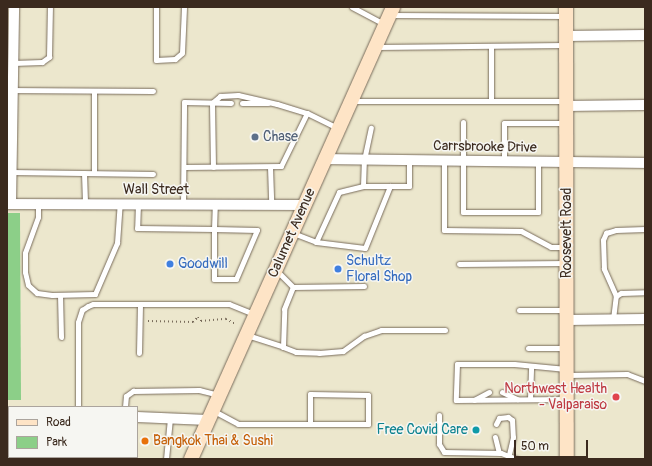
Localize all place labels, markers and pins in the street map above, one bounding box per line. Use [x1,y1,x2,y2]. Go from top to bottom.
place label: Chase [263,129,298,145]
marker: Chase [250,132,260,142]
place label: Schultz Floral Shop [346,253,412,286]
place label: Goodwill [178,256,228,272]
marker: Goodwill [165,259,175,269]
marker: Schultz Floral Shop [333,264,343,274]
place label: Northwest Health - Valparaiso [504,381,607,414]
marker: Northwest Health - Valparaiso [610,391,622,403]
place label: Free Covid Care [376,422,468,438]
marker: Free Covid Care [471,425,481,435]
place label: Bangkok Thai & Sushi [153,433,273,449]
marker: Bangkok Thai & Sushi [140,436,150,446]

